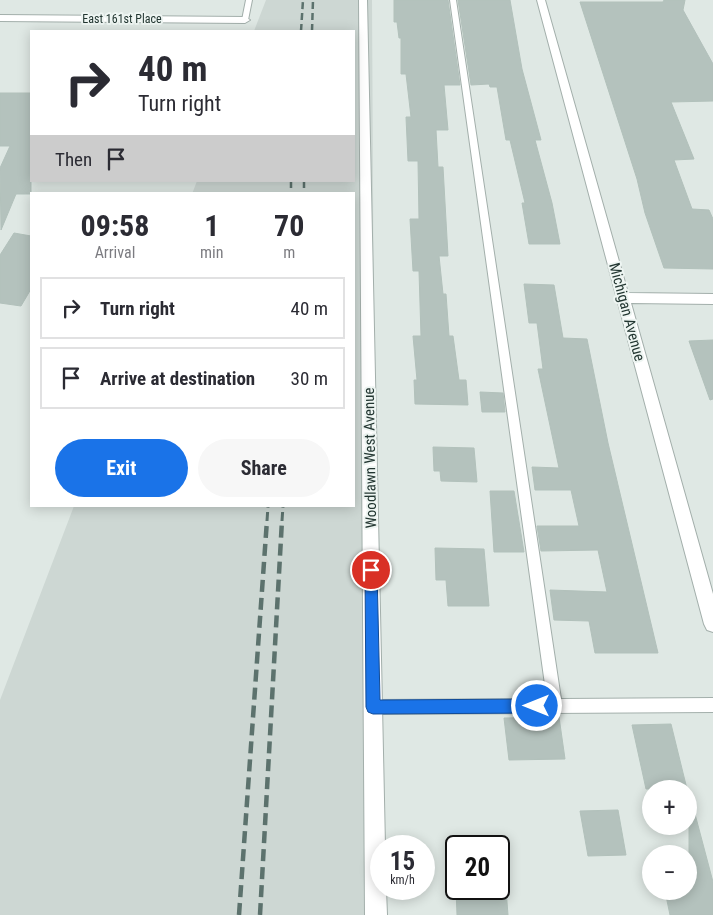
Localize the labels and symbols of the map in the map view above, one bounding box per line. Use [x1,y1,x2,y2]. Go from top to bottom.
street label: East 161st Place [82,12,162,26]
street label: Michigan Avenue [605,261,649,363]
street label: Woodlawn West Avenue [360,387,380,529]
pin [350,549,392,591]
position arrow [510,679,562,731]
speed limit sign: 20 [445,835,510,900]

